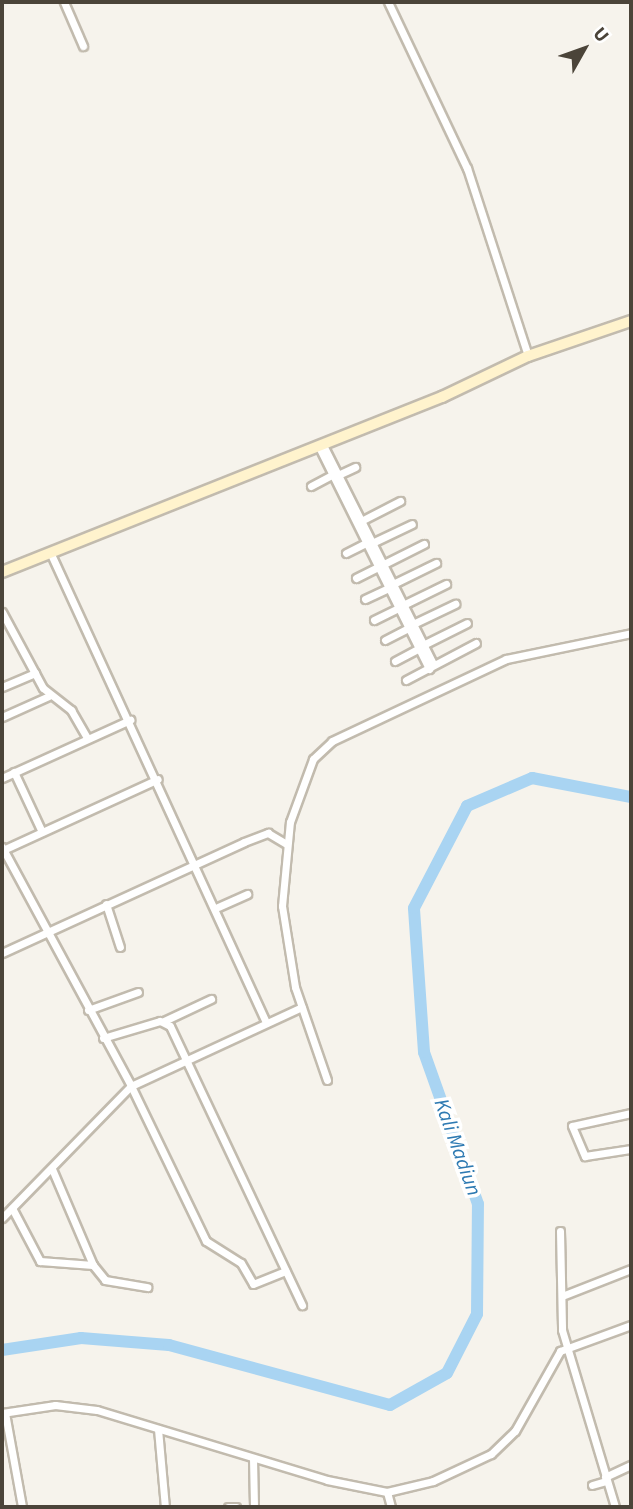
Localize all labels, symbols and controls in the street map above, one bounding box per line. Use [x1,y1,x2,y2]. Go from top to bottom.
north arrow [549,14,619,84]
text: U [586,22,615,49]
water label: Kali Madiun [429,1095,487,1199]

